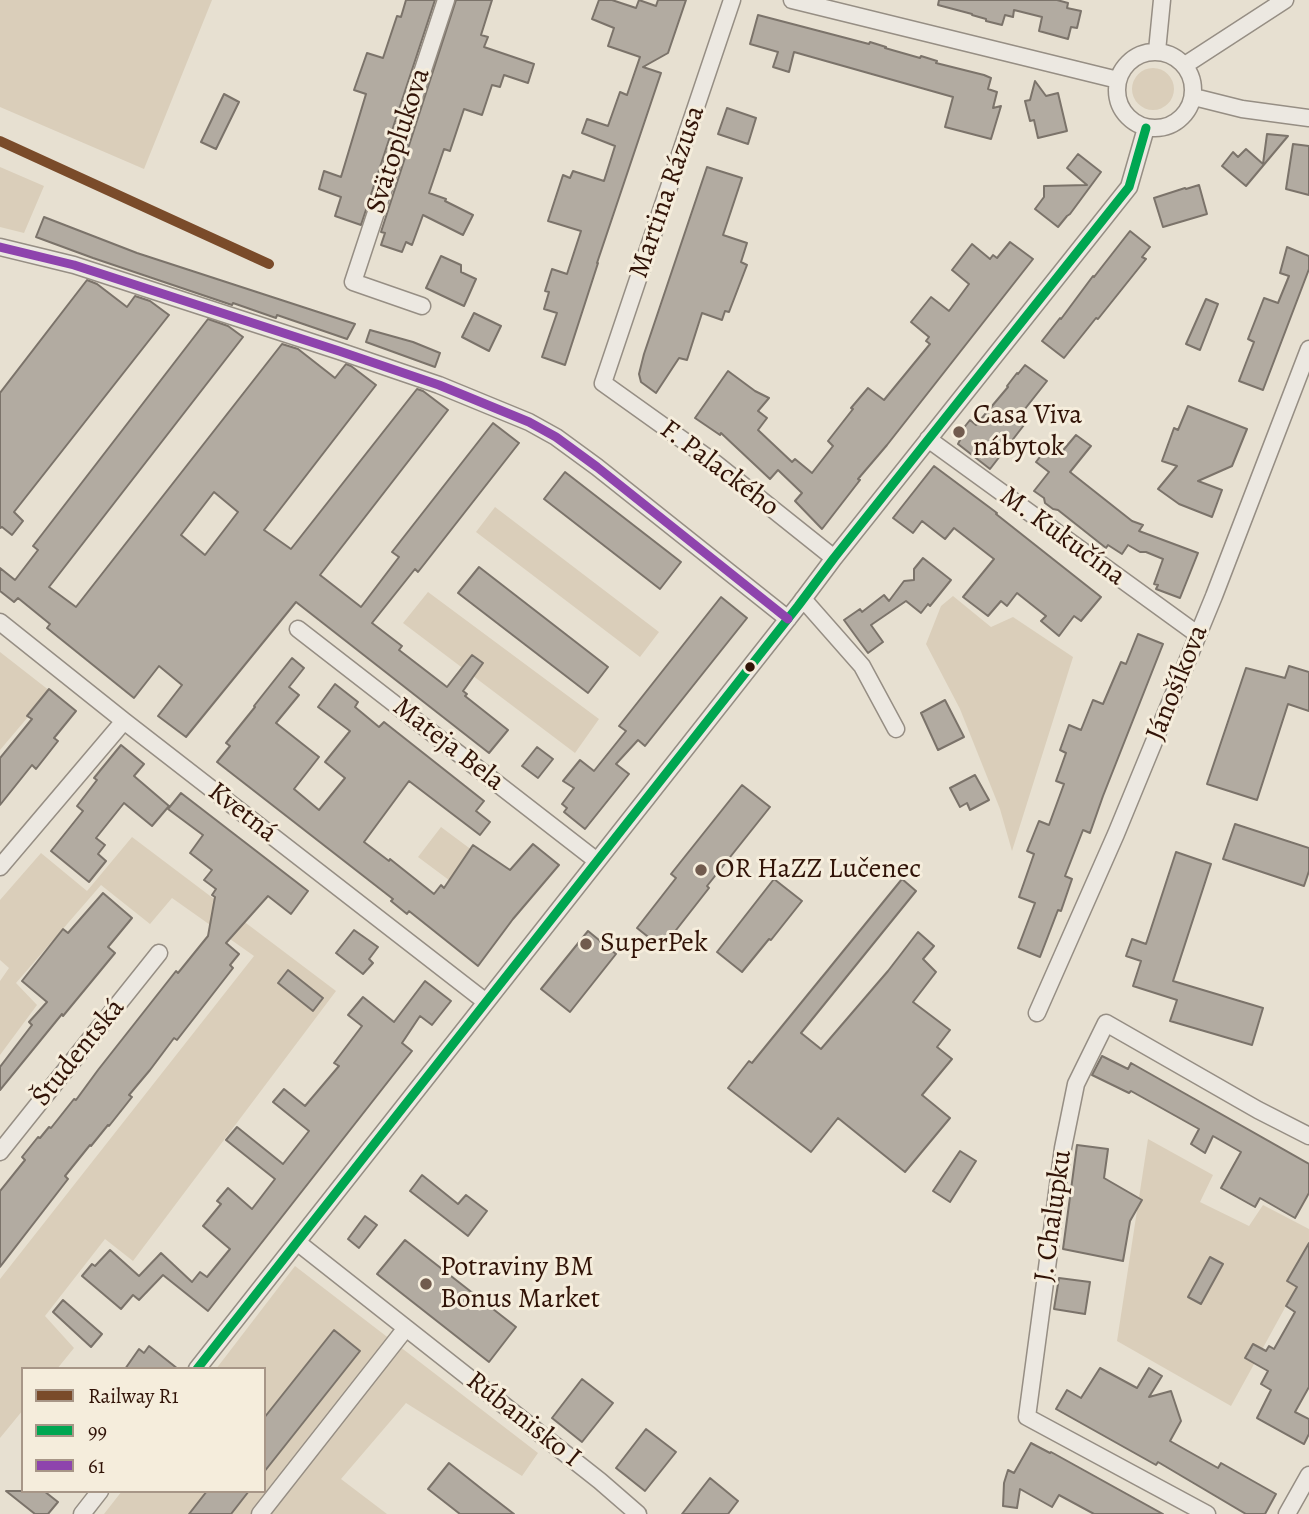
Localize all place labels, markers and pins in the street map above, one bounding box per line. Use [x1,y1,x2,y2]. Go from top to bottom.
place label: Casa Viva nábytok [973,399,1082,465]
marker: Casa Viva nábytok [951,424,967,440]
unlabelled marker [743,660,757,674]
place label: OR HaZZ Lučenec [715,853,921,887]
marker: OR HaZZ Lučenec [693,862,709,878]
place label: SuperPek [600,927,708,961]
marker: SuperPek [578,936,594,952]
place label: Potraviny BM Bonus Market [440,1251,600,1317]
marker: Potraviny BM Bonus Market [418,1276,434,1292]

